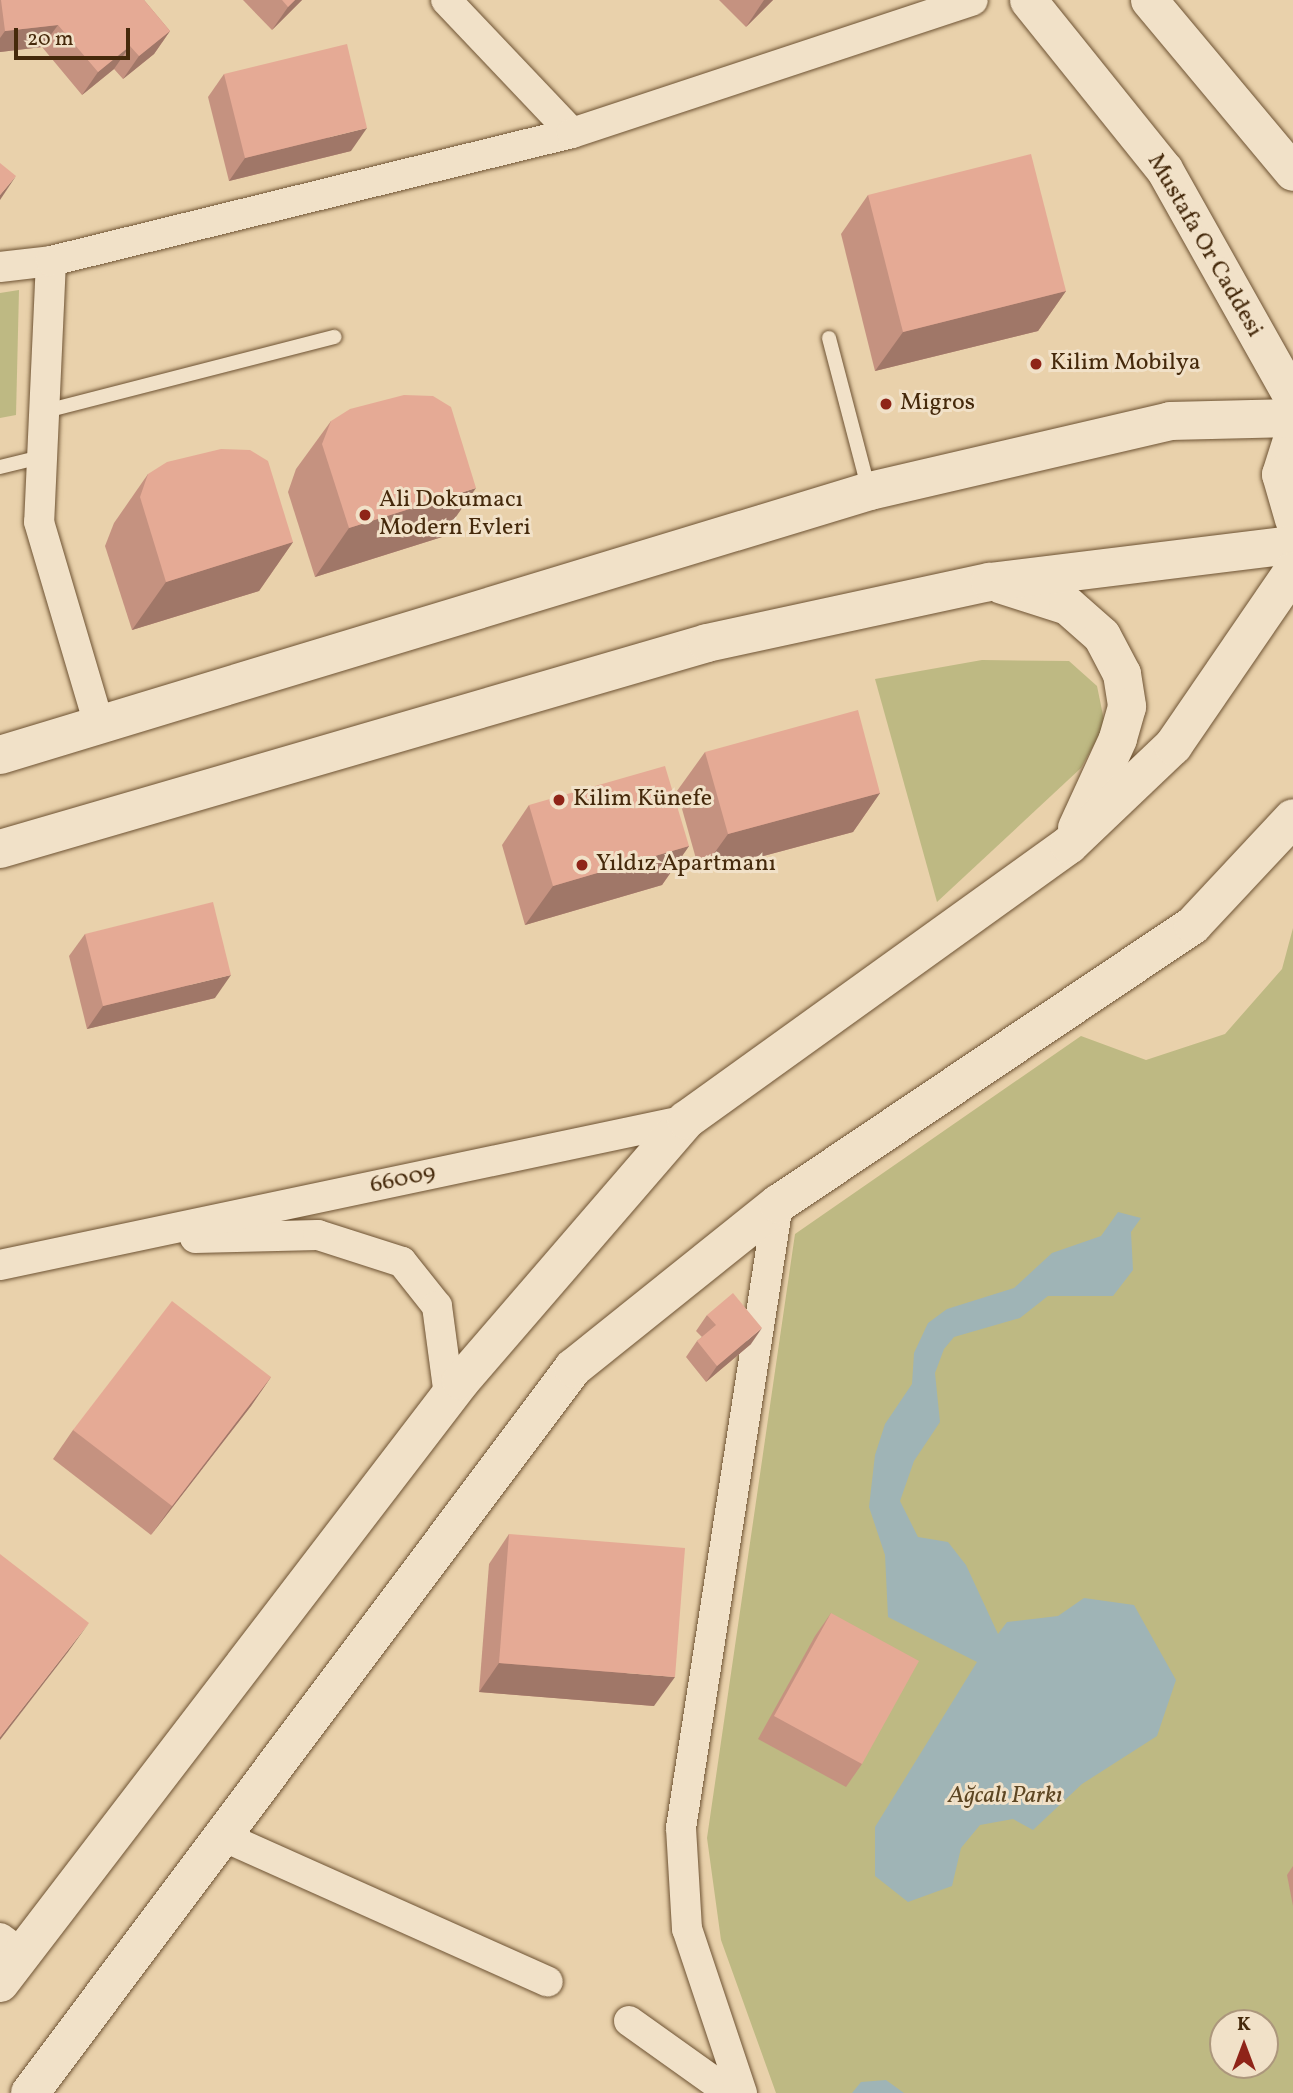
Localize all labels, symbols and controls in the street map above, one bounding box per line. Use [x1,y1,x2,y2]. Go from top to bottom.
scale bar [18,14,133,58]
text: 20 m [27,25,73,54]
street label: Mustafa Or Caddesi [1140,149,1268,343]
place label: Kilim Mobilya [1050,350,1201,378]
marker: Kilim Mobilya [1028,356,1044,372]
place label: Migros [900,390,975,418]
marker: Migros [878,396,894,412]
place label: Ali Dokumacı Modern Evleri [379,487,531,543]
marker: Ali Dokumacı Modern Evleri [357,507,373,523]
place label: Kilim Künefe [573,786,712,814]
marker: Kilim Künefe [551,792,567,808]
place label: Yıldız Apartmanı [596,851,776,879]
marker: Yıldız Apartmanı [574,857,590,873]
street label: 66009 [368,1159,438,1201]
park label: Ağcalı Parkı [948,1783,1062,1811]
north arrow [1209,2009,1279,2079]
text: K [1237,2012,1251,2038]

